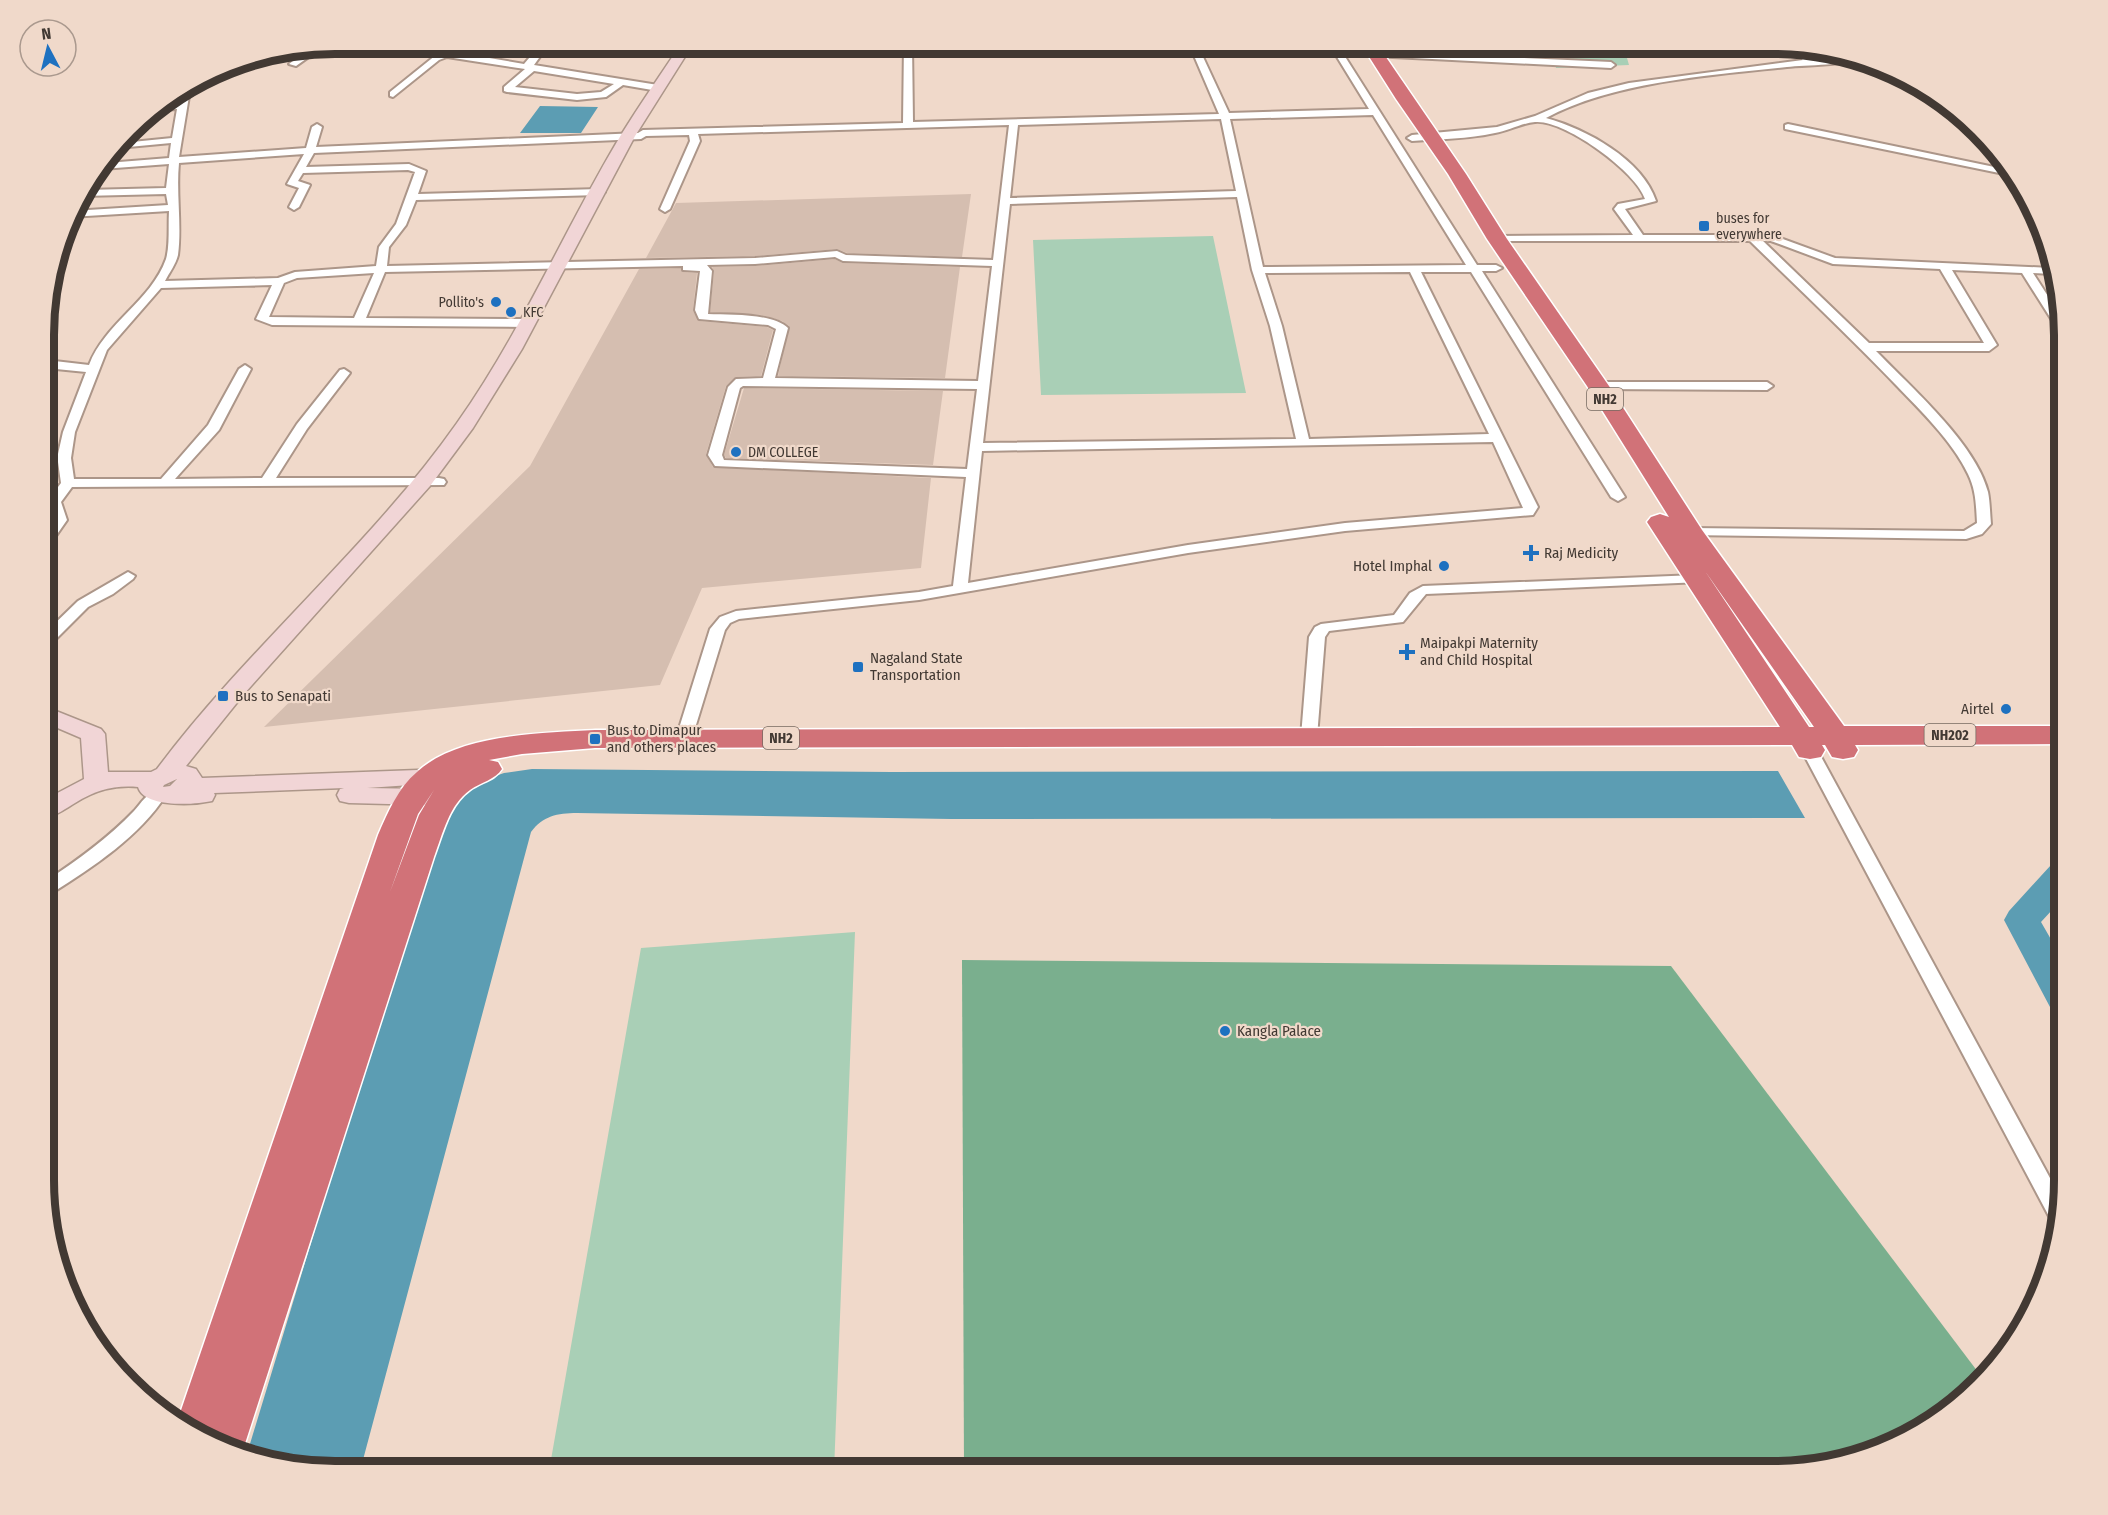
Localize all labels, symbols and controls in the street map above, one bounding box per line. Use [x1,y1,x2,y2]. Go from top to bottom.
north arrow [18,18,78,78]
text: N [40,24,52,44]
place label: buses for everywhere [1716,210,1782,243]
marker: buses for everywhere [1697,219,1711,233]
place label: Pollito's [439,294,484,311]
marker: Pollito's [489,295,503,309]
place label: KFC [523,304,543,321]
marker: KFC [504,305,518,319]
road number: NH2 [1587,388,1623,410]
place label: DM COLLEGE [748,444,819,461]
marker: DM COLLEGE [729,445,743,459]
marker: Raj Medicity [1522,544,1540,562]
place label: Raj Medicity [1544,544,1618,562]
place label: Hotel Imphal [1353,557,1432,575]
marker: Hotel Imphal [1437,559,1451,573]
place label: Maipakpi Maternity and Child Hospital [1420,634,1538,669]
marker: Maipakpi Maternity and Child Hospital [1398,643,1416,661]
place label: Nagaland State Transportation [870,649,963,684]
marker: Nagaland State Transportation [851,660,865,674]
place label: Bus to Senapati [235,687,331,705]
marker: Bus to Senapati [216,689,230,703]
place label: Airtel [1961,700,1994,718]
marker: Airtel [1999,702,2013,716]
place label: Bus to Dimapur and others places [607,721,716,756]
road number: NH202 [1924,724,1976,746]
road number: NH2 [763,727,799,749]
marker: Bus to Dimapur and others places [588,732,602,746]
place label: Kangla Palace [1237,1022,1321,1040]
marker: Kangla Palace [1218,1024,1232,1038]

